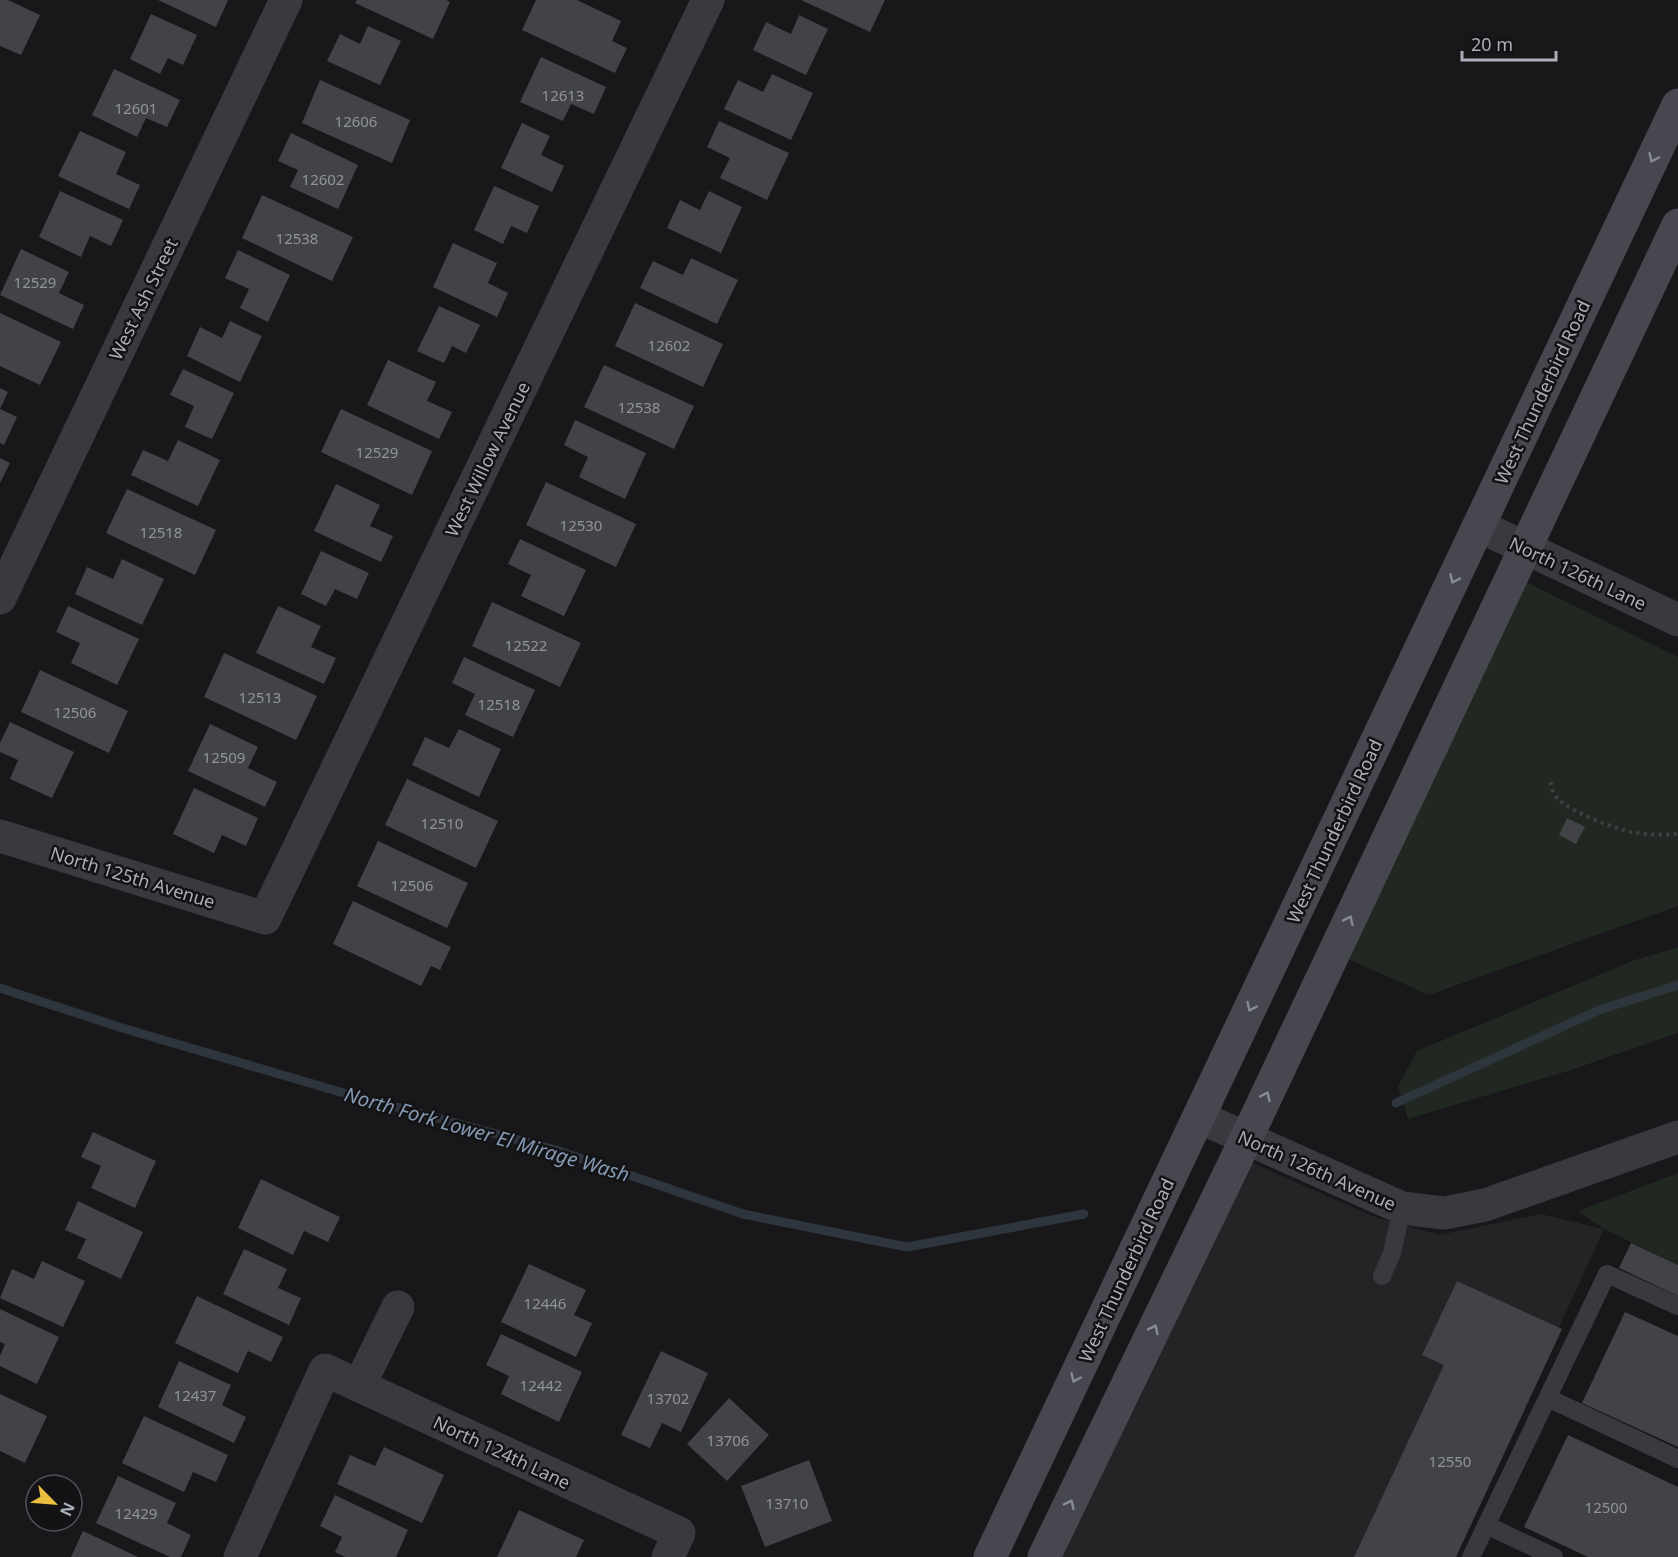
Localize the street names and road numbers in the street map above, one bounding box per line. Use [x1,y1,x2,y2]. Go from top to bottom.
street label: West Ash Street [103,234,183,364]
street label: West Thunderbird Road [1489,296,1595,488]
street label: West Willow Avenue [439,378,535,540]
street label: North 126th Lane [1506,531,1650,615]
street label: West Thunderbird Road [1281,735,1387,927]
street label: North 125th Avenue [48,841,218,913]
street label: North 126th Avenue [1234,1124,1400,1216]
street label: West Thunderbird Road [1073,1174,1179,1366]
street label: North 124th Lane [430,1410,574,1494]

